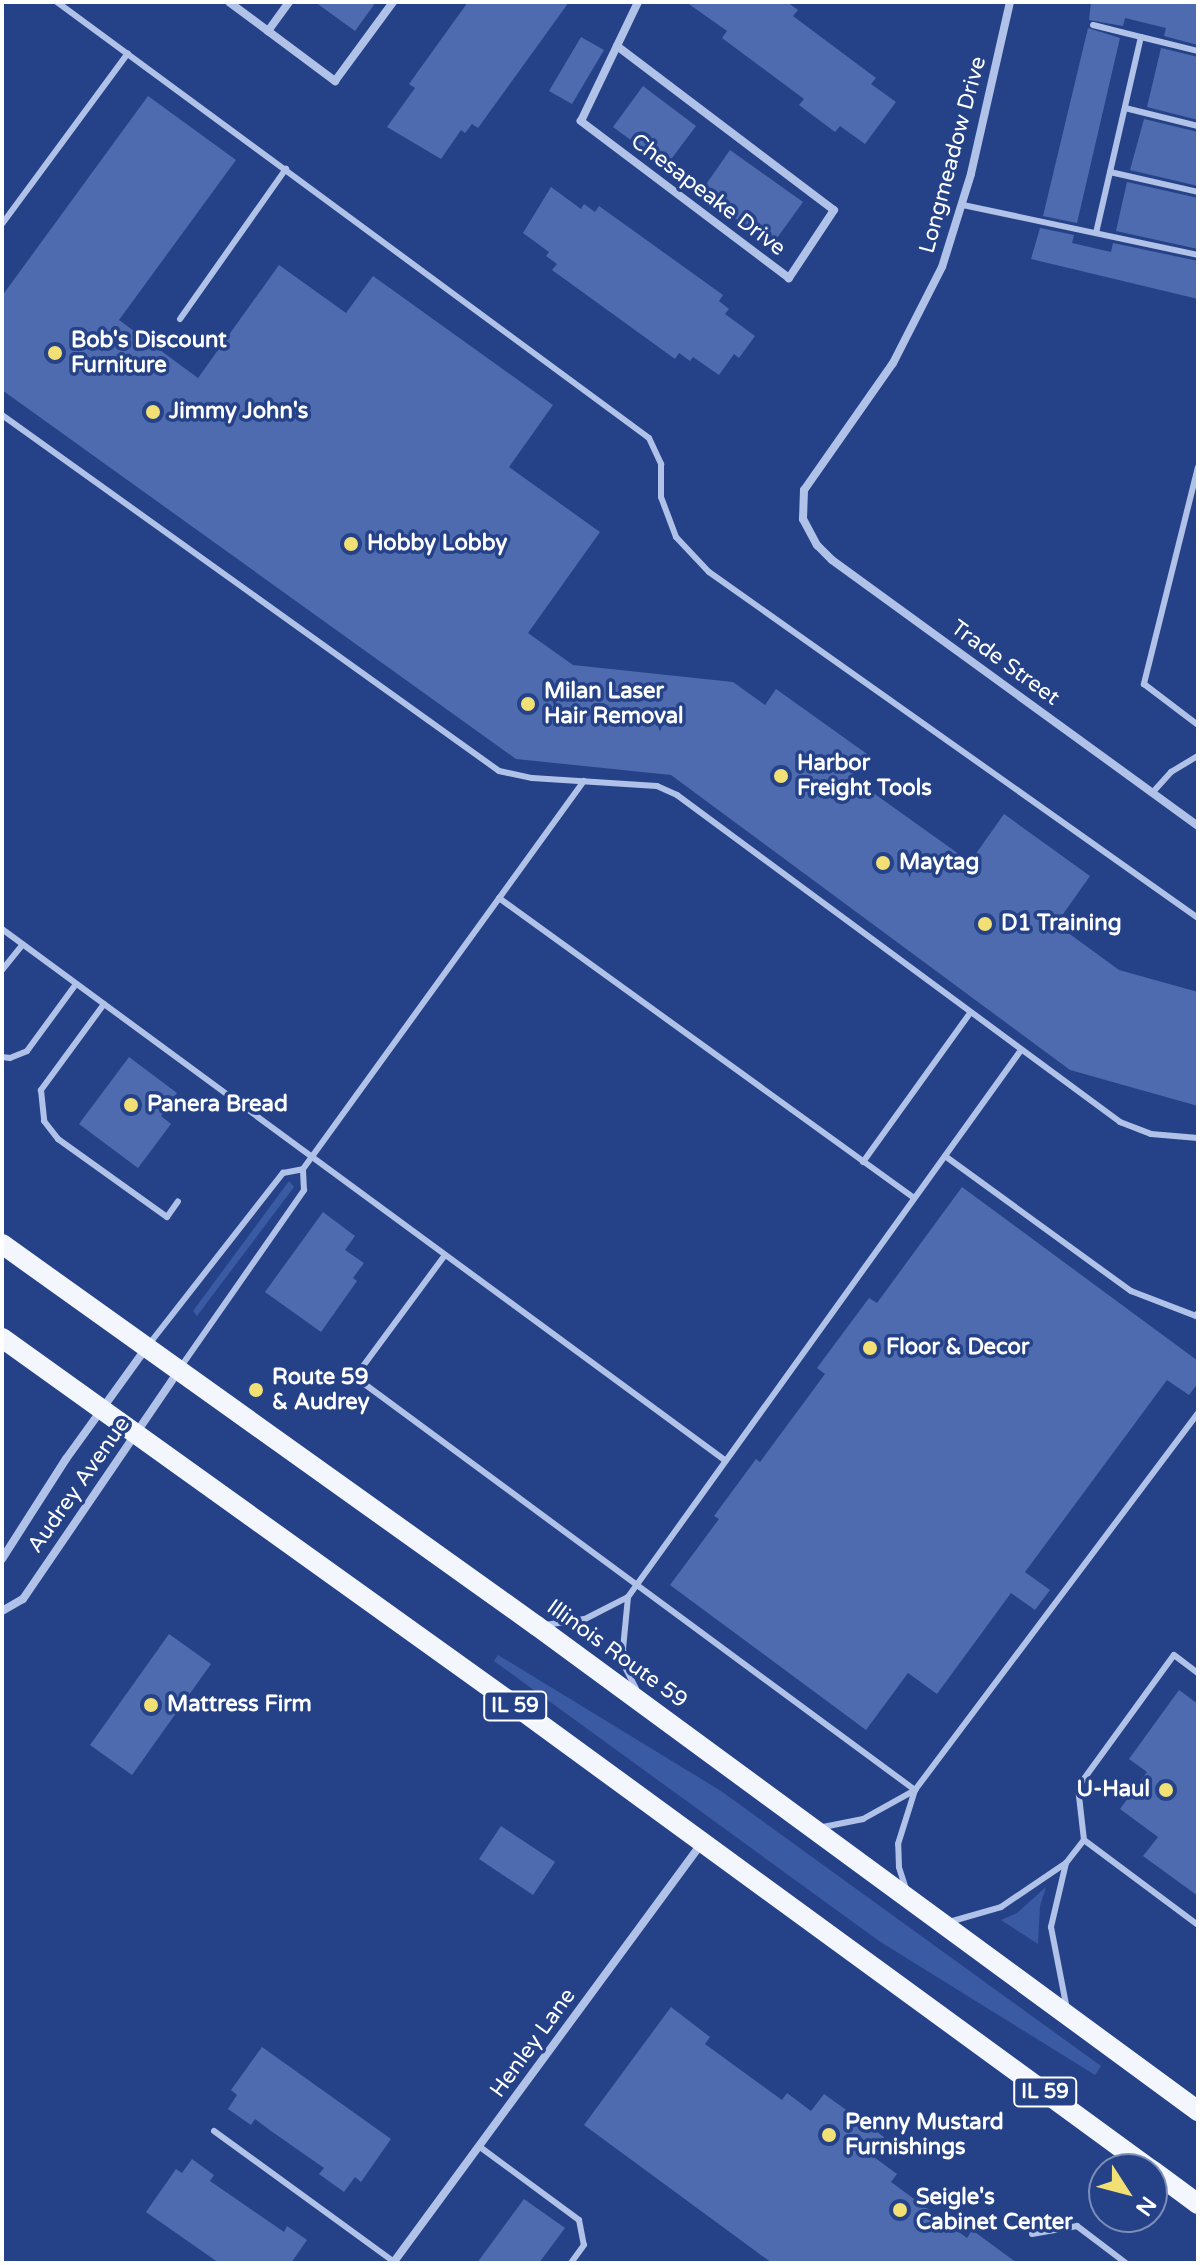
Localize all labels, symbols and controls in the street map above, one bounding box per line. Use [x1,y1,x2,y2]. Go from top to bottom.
street label: Longmeadow Drive [914,54,992,256]
street label: Chesapeake Drive [625,128,791,262]
place label: Bob's Discount Furniture [71,327,227,378]
marker: Bob's Discount Furniture [46,344,64,362]
place label: Jimmy John's [169,399,308,425]
marker: Jimmy John's [144,403,162,421]
place label: Hobby Lobby [367,531,507,557]
marker: Hobby Lobby [342,535,360,553]
street label: Trade Street [946,615,1064,711]
place label: Milan Laser Hair Removal [544,678,684,730]
marker: Milan Laser Hair Removal [519,695,537,713]
place label: Harbor Freight Tools [797,750,932,802]
marker: Harbor Freight Tools [772,767,790,785]
place label: Maytag [899,850,979,876]
marker: Maytag [874,854,892,872]
place label: D1 Training [1001,911,1122,937]
marker: D1 Training [976,915,994,933]
place label: Panera Bread [147,1092,288,1118]
marker: Panera Bread [122,1096,140,1114]
place label: Floor & Decor [886,1335,1029,1361]
marker: Floor & Decor [861,1339,879,1357]
place label: Route 59 & Audrey [272,1364,369,1416]
marker: Route 59 & Audrey [247,1381,265,1399]
street label: Audrey Avenue [22,1412,136,1558]
street label: Illinois Route 59 [541,1594,693,1714]
road number: IL 59 [483,1690,547,1722]
place label: Mattress Firm [167,1692,312,1718]
marker: Mattress Firm [142,1696,160,1714]
place label: U-Haul [1077,1777,1150,1803]
marker: U-Haul [1157,1781,1175,1799]
street label: Henley Lane [485,1983,581,2103]
road number: IL 59 [1013,2076,1077,2108]
place label: Penny Mustard Furnishings [845,2109,1004,2160]
marker: Penny Mustard Furnishings [820,2126,838,2144]
north arrow [1088,2153,1168,2233]
place label: Seigle's Cabinet Center [916,2184,1073,2236]
text: N [1130,2191,1162,2221]
marker: Seigle's Cabinet Center [891,2201,909,2219]

